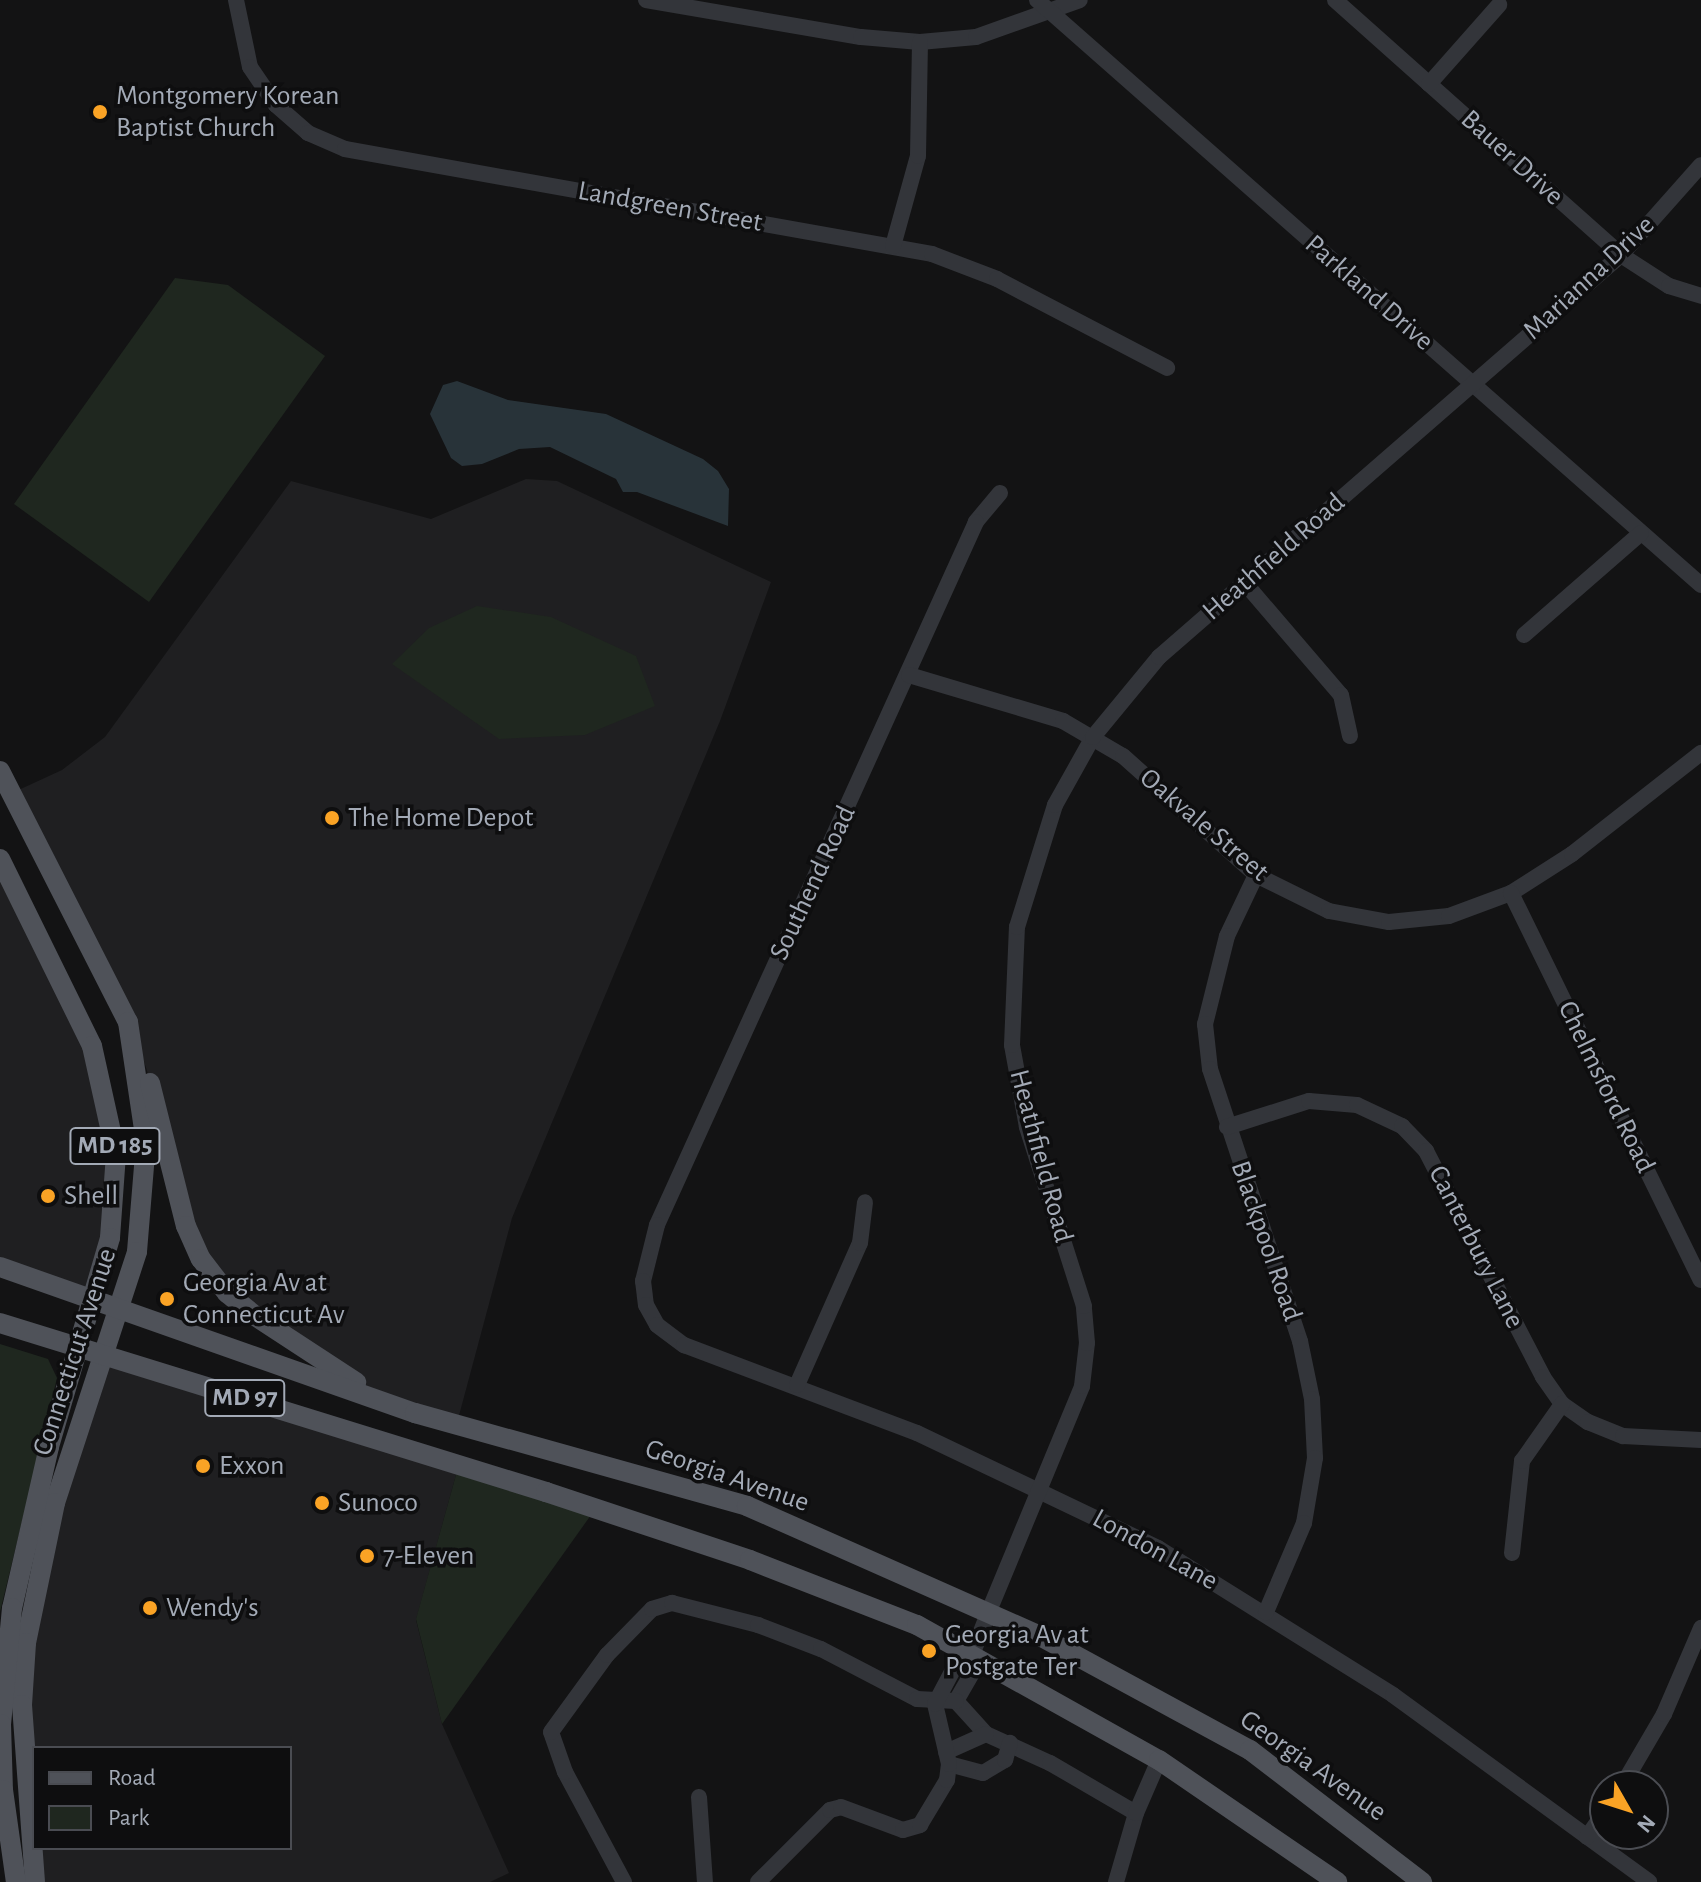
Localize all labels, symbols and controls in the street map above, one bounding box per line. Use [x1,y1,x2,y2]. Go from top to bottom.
place label: Montgomery Korean Baptist Church [116,79,339,145]
marker: Montgomery Korean Baptist Church [91,103,109,121]
street label: Bauer Drive [1454,103,1570,213]
street label: Landgreen Street [575,174,765,240]
street label: Marianna Drive [1516,209,1662,347]
street label: Parkland Drive [1298,228,1440,358]
street label: Heathfield Road [1196,486,1352,628]
street label: Oakvale Street [1133,761,1275,889]
place label: The Home Depot [348,801,533,835]
street label: Southend Road [763,801,863,965]
marker: The Home Depot [323,809,341,827]
street label: Chelmsford Road [1550,996,1662,1178]
street label: Heathfield Road [1002,1066,1080,1246]
road number: MD 185 [69,1124,161,1168]
street label: Blackpool Road [1223,1156,1309,1326]
street label: Canterbury Lane [1421,1160,1531,1334]
place label: Shell [64,1179,118,1213]
marker: Shell [39,1187,57,1205]
street label: Connecticut Avenue [26,1244,124,1460]
place label: Georgia Av at Connecticut Av [183,1266,345,1332]
marker: Georgia Av at Connecticut Av [158,1290,176,1308]
road number: MD 97 [203,1376,287,1420]
street label: Georgia Avenue [641,1432,813,1520]
place label: Exxon [219,1449,284,1483]
marker: Exxon [194,1457,212,1475]
place label: Sunoco [338,1486,418,1520]
marker: Sunoco [313,1494,331,1512]
street label: London Lane [1087,1502,1223,1598]
place label: 7-Eleven [383,1539,475,1573]
marker: 7-Eleven [358,1547,376,1565]
place label: Wendy's [166,1591,259,1625]
marker: Wendy's [141,1599,159,1617]
place label: Georgia Av at Postgate Ter [945,1618,1089,1684]
marker: Georgia Av at Postgate Ter [920,1642,938,1660]
street label: Georgia Avenue [1233,1703,1393,1829]
legend [32,1746,292,1850]
text: Road [108,1766,156,1790]
north arrow [1589,1770,1669,1850]
text: Park [108,1806,149,1830]
text: N [1633,1811,1659,1837]

